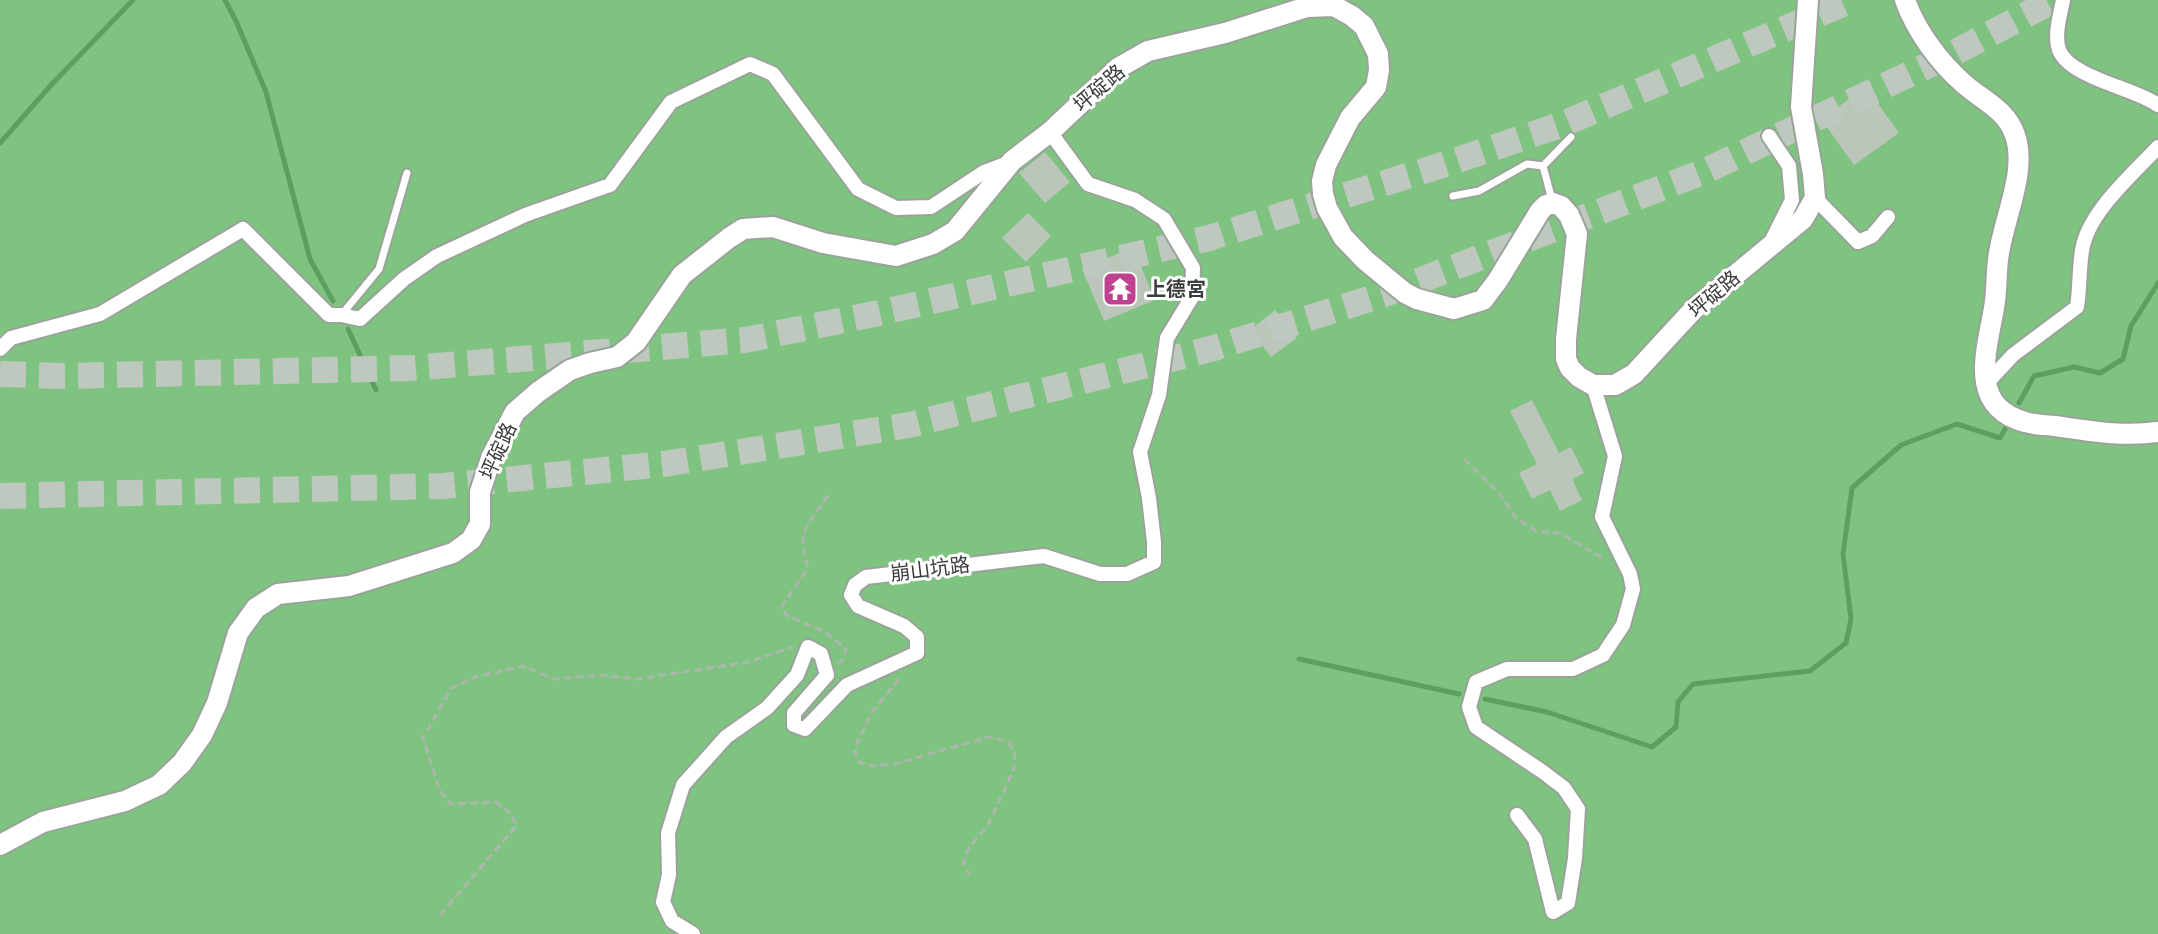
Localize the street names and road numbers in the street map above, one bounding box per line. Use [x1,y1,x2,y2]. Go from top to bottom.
street label: 坪碇路 [1068,59,1129,116]
street label: 坪碇路 [1683,265,1744,322]
street label: 坪碇路 [474,418,520,483]
street label: 崩山坑路 [889,551,971,585]

